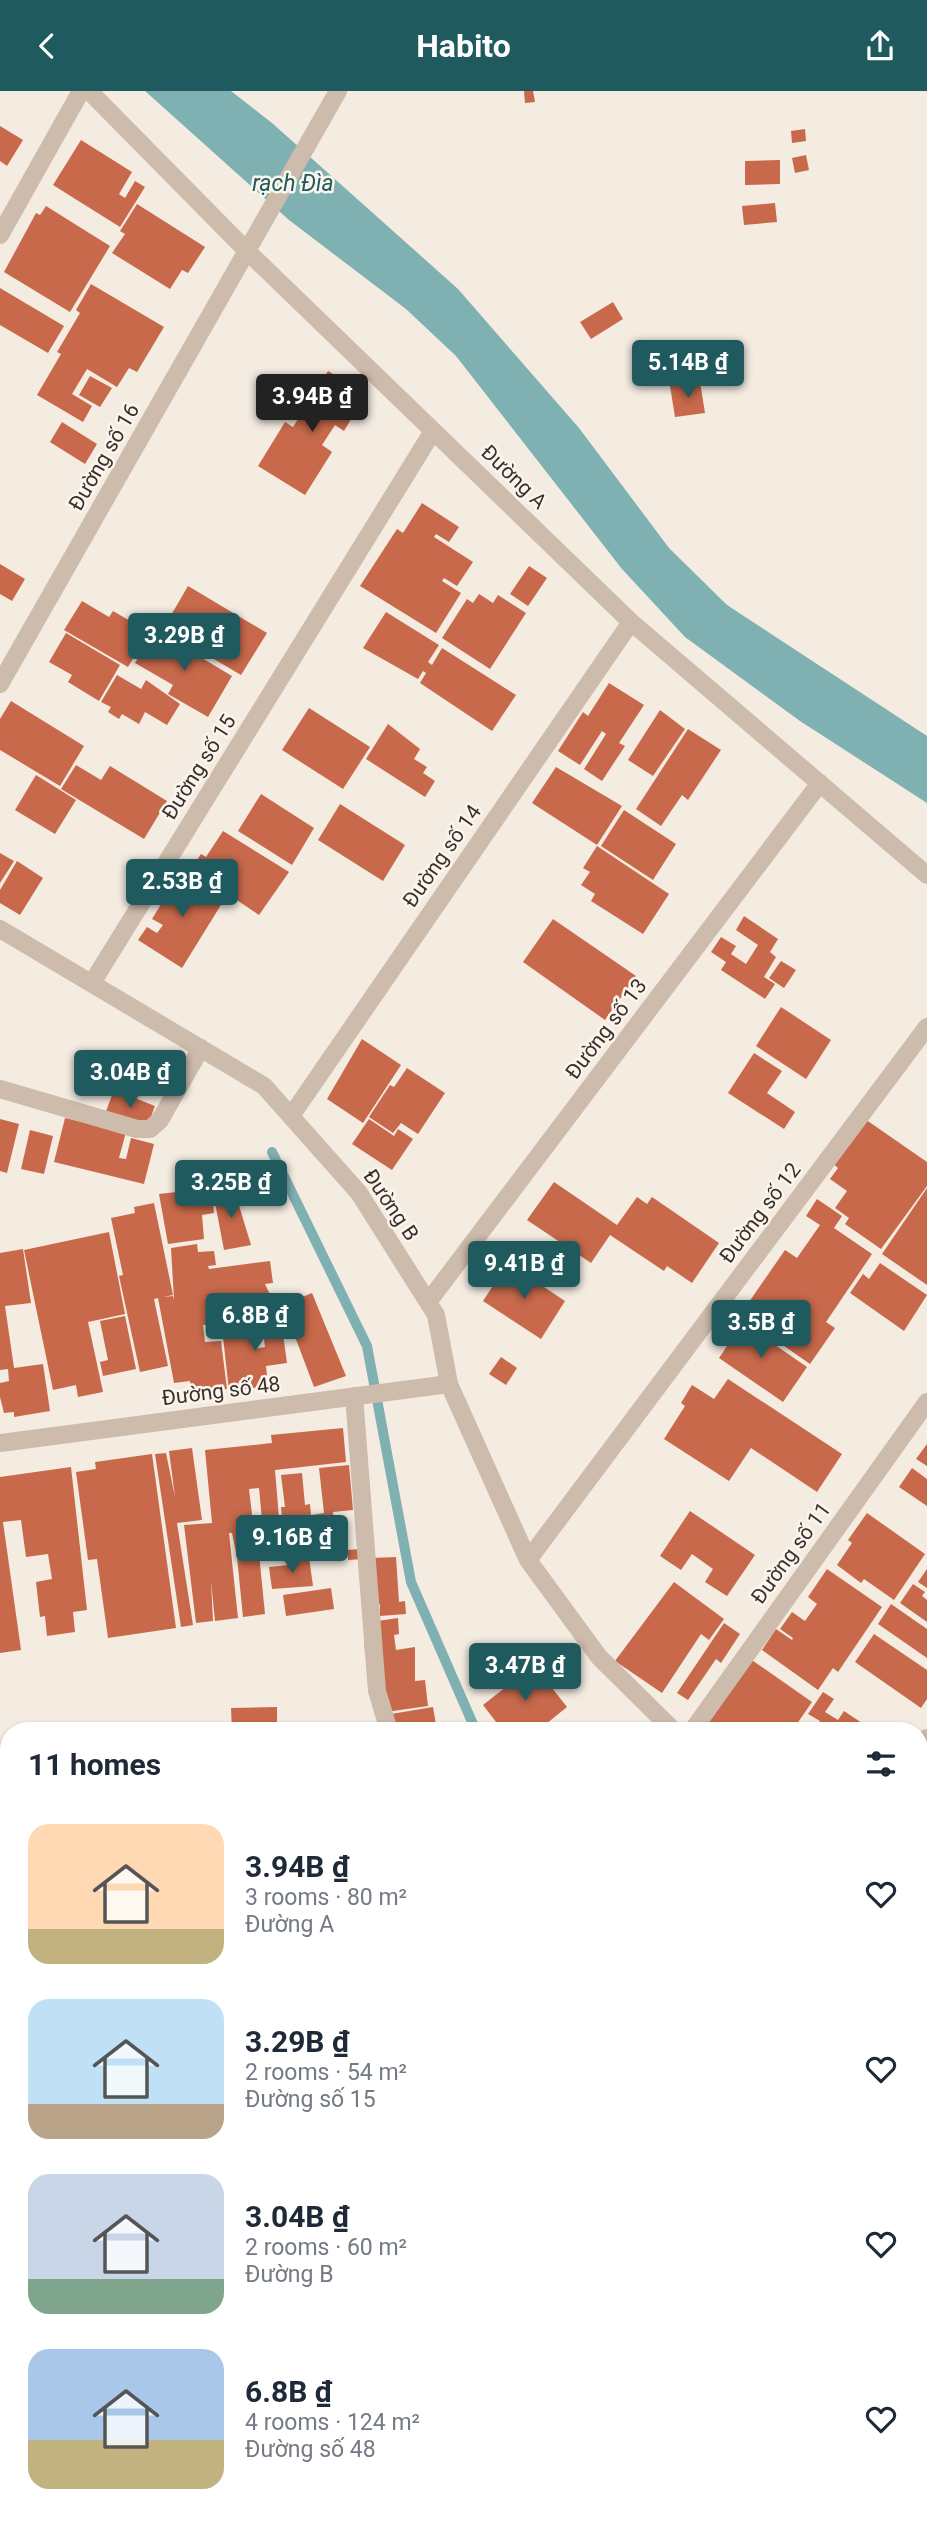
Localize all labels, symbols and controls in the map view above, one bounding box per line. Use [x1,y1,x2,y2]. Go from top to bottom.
icon: back [28,27,66,65]
text: Habito [416,27,511,65]
icon: share [861,27,899,65]
water label: rạch Đìa [252,170,334,197]
pin: 5.14B ₫ [623,341,753,400]
text: 5.14B ₫ [648,349,728,376]
pin: 3.94B ₫ [247,375,377,434]
text: 3.94B ₫ [272,383,352,410]
street label: Đường số 16 [64,399,144,515]
street label: Đường A [476,440,552,514]
pin: 3.29B ₫ [119,613,249,673]
text: 3.29B ₫ [144,622,224,649]
street label: Đường số 15 [157,710,241,824]
street label: Đường số 14 [398,800,486,912]
pin: 2.53B ₫ [117,859,247,919]
text: 2.53B ₫ [142,868,222,895]
street label: Đường số 13 [561,974,651,1084]
pin: 3.04B ₫ [65,1051,195,1110]
text: 3.04B ₫ [90,1059,170,1086]
street label: Đường số 12 [715,1158,806,1268]
pin: 3.25B ₫ [166,1161,296,1220]
street label: Đường B [358,1165,424,1245]
text: 3.25B ₫ [191,1169,271,1196]
pin: 9.41B ₫ [459,1241,589,1301]
text: 9.41B ₫ [484,1250,564,1277]
pin: 6.8B ₫ [198,1293,312,1353]
pin: 3.5B ₫ [704,1301,818,1360]
text: 6.8B ₫ [222,1302,288,1329]
text: 3.5B ₫ [728,1309,794,1336]
street label: Đường số 48 [160,1372,282,1410]
street label: Đường số 11 [746,1498,836,1608]
pin: 9.16B ₫ [227,1515,357,1575]
text: 9.16B ₫ [252,1524,332,1551]
pin: 3.47B ₫ [460,1643,590,1703]
text: 3.47B ₫ [485,1652,565,1679]
icon: filters [862,1745,900,1783]
text: 11 homes [28,1747,161,1782]
text: 3.94B ₫ [245,1849,349,1884]
icon: home [84,1852,168,1936]
icon: heart [862,1875,900,1913]
text: 3 rooms · 80 m² [245,1884,407,1911]
text: Đường A [245,1911,334,1938]
text: 3.29B ₫ [245,2024,349,2059]
icon: home [84,2027,168,2111]
icon: heart [862,2050,900,2088]
text: 2 rooms · 54 m² [245,2059,407,2086]
text: Đường số 15 [245,2086,376,2113]
text: 3.04B ₫ [245,2199,349,2234]
icon: home [84,2202,168,2286]
icon: heart [862,2225,900,2263]
text: 2 rooms · 60 m² [245,2234,407,2261]
text: Đường B [245,2261,333,2288]
text: 6.8B ₫ [245,2374,332,2409]
icon: home [84,2377,168,2461]
icon: heart [862,2400,900,2438]
text: 4 rooms · 124 m² [245,2409,420,2436]
text: Đường số 48 [245,2436,376,2463]

